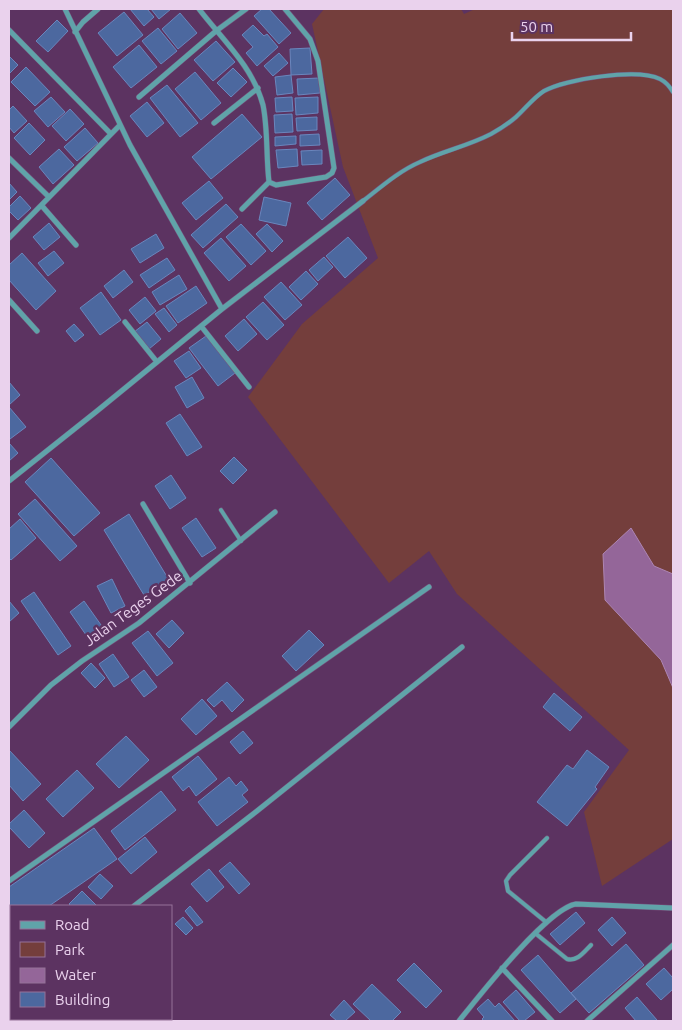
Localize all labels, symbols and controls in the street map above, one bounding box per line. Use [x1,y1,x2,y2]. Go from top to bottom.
scale bar [512,10,631,42]
text: 50 m [520,18,553,35]
street label: Jalan Teges Gede [81,567,185,649]
legend [10,905,172,1020]
text: Road [55,916,90,933]
text: Park [55,941,85,958]
text: Water [55,966,96,983]
text: Building [55,991,110,1008]

